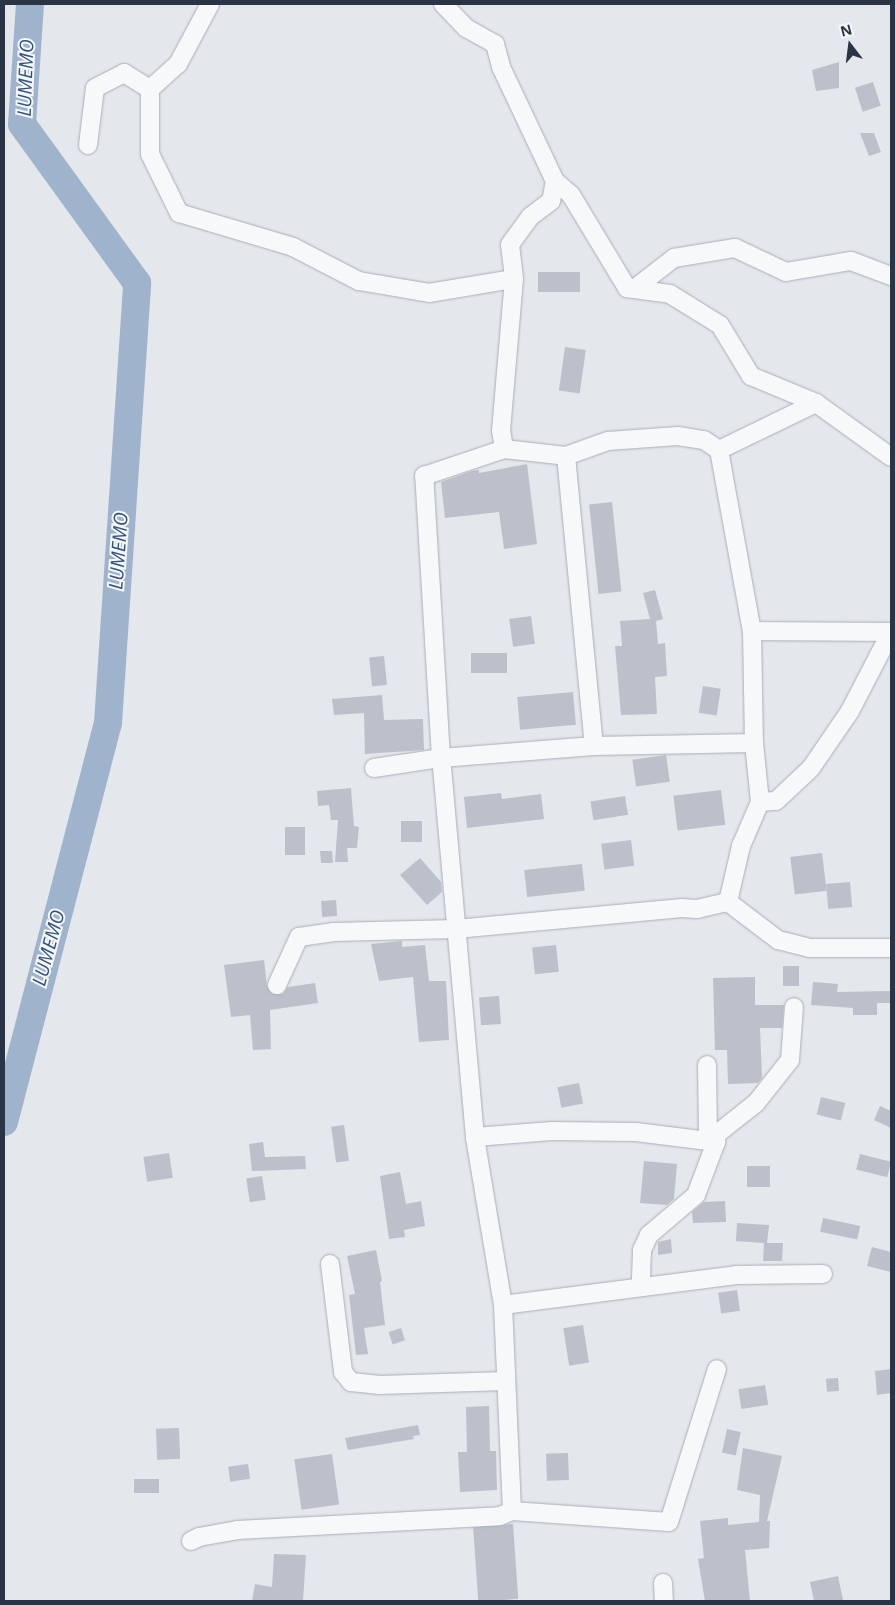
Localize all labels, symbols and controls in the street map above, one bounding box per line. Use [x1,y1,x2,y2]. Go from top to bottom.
text: N [838,19,854,41]
north arrow [825,20,875,70]
water label: LUMEMO [13,39,39,117]
water label: LUMEMO [105,512,133,590]
water label: LUMEMO [28,908,70,988]

